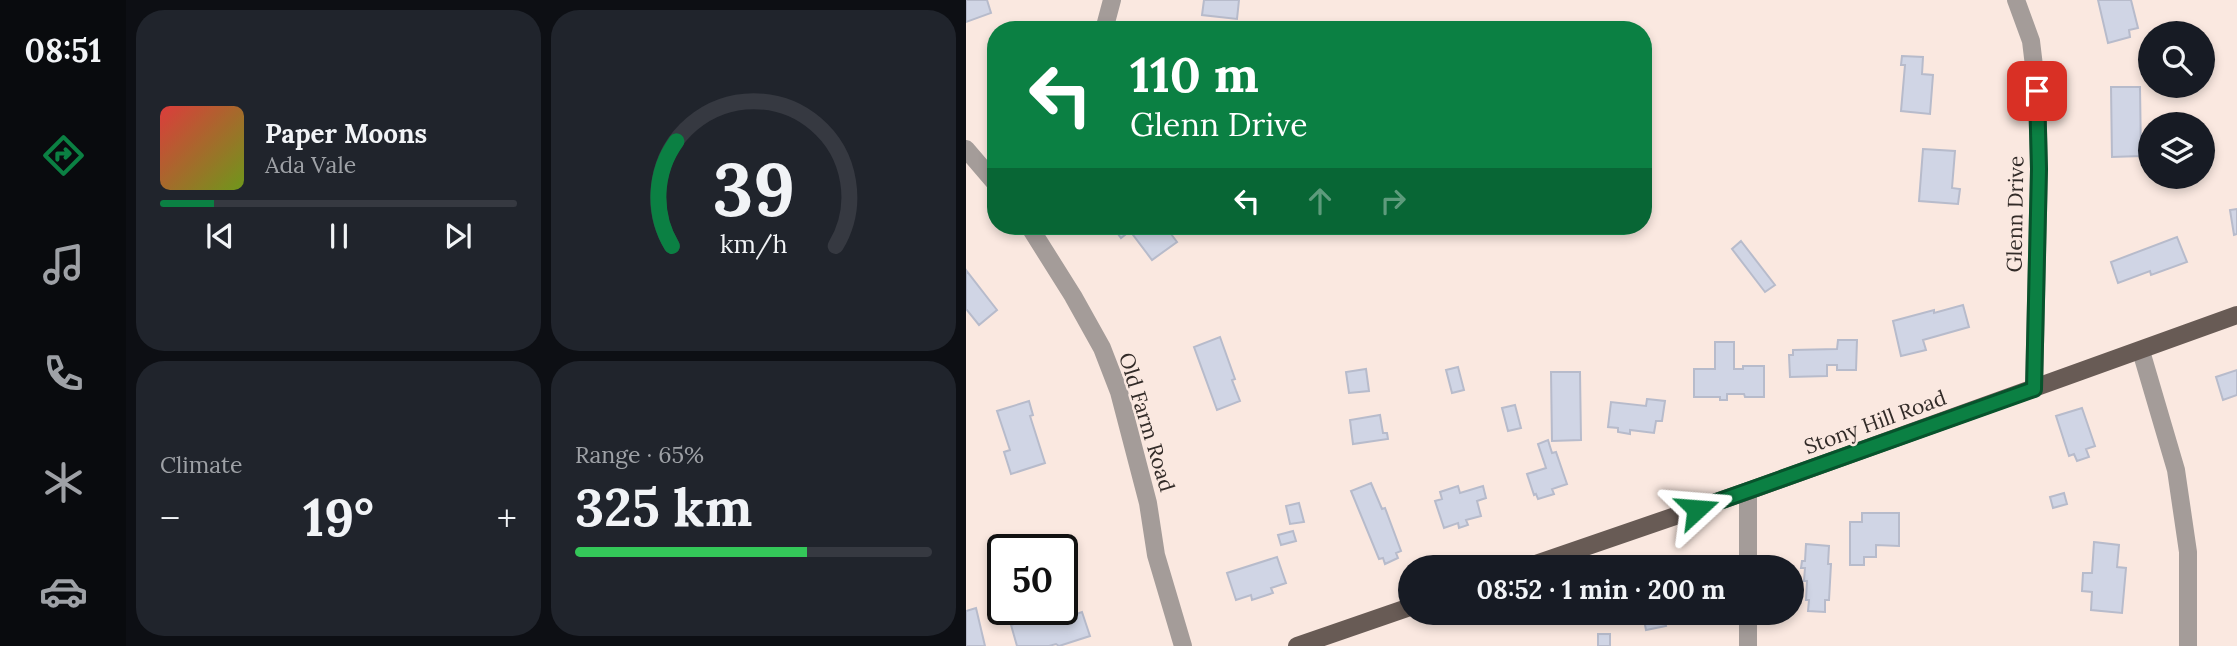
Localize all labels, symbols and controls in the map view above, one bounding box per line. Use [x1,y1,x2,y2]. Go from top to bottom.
map controls [2138,21,2215,189]
button: search [2138,21,2215,98]
text: 08:51 [25,30,101,71]
text: 110 m [1130,43,1259,105]
icon: left [1015,49,1106,140]
pin [2007,61,2067,121]
icon: arrive [2018,72,2056,110]
text: Glenn Drive [1130,104,1308,145]
button: layers [2138,112,2215,189]
text: Paper Moons [265,117,427,150]
icon: directions [39,131,88,180]
text: 39 [712,144,795,237]
text: Ada Vale [265,150,356,179]
street label: Glenn Drive [2000,155,2030,273]
icon: left [1228,182,1266,220]
icon: ahead [1301,182,1339,220]
icon: right [1374,182,1412,220]
icon: previous [201,217,239,255]
icon: pause [320,217,358,255]
icon: next [439,217,477,255]
text: km/h [720,228,787,260]
icon: music [39,240,88,289]
icon: phone [39,349,88,398]
street label: Old Farm Road [1113,349,1181,495]
street label: Stony Hill Road [1800,384,1950,460]
text: Range · 65% [575,440,704,469]
text: Climate [160,450,242,479]
icon: climate [39,458,88,507]
position arrow [1660,472,1734,546]
text: 325 km [575,474,752,540]
text: 19° [303,484,374,550]
text: − [160,494,180,542]
text: + [497,494,517,542]
speed limit sign: 50 [987,534,1078,625]
icon: car [39,567,88,616]
text: 08:52 · 1 min · 200 m [1476,573,1726,606]

